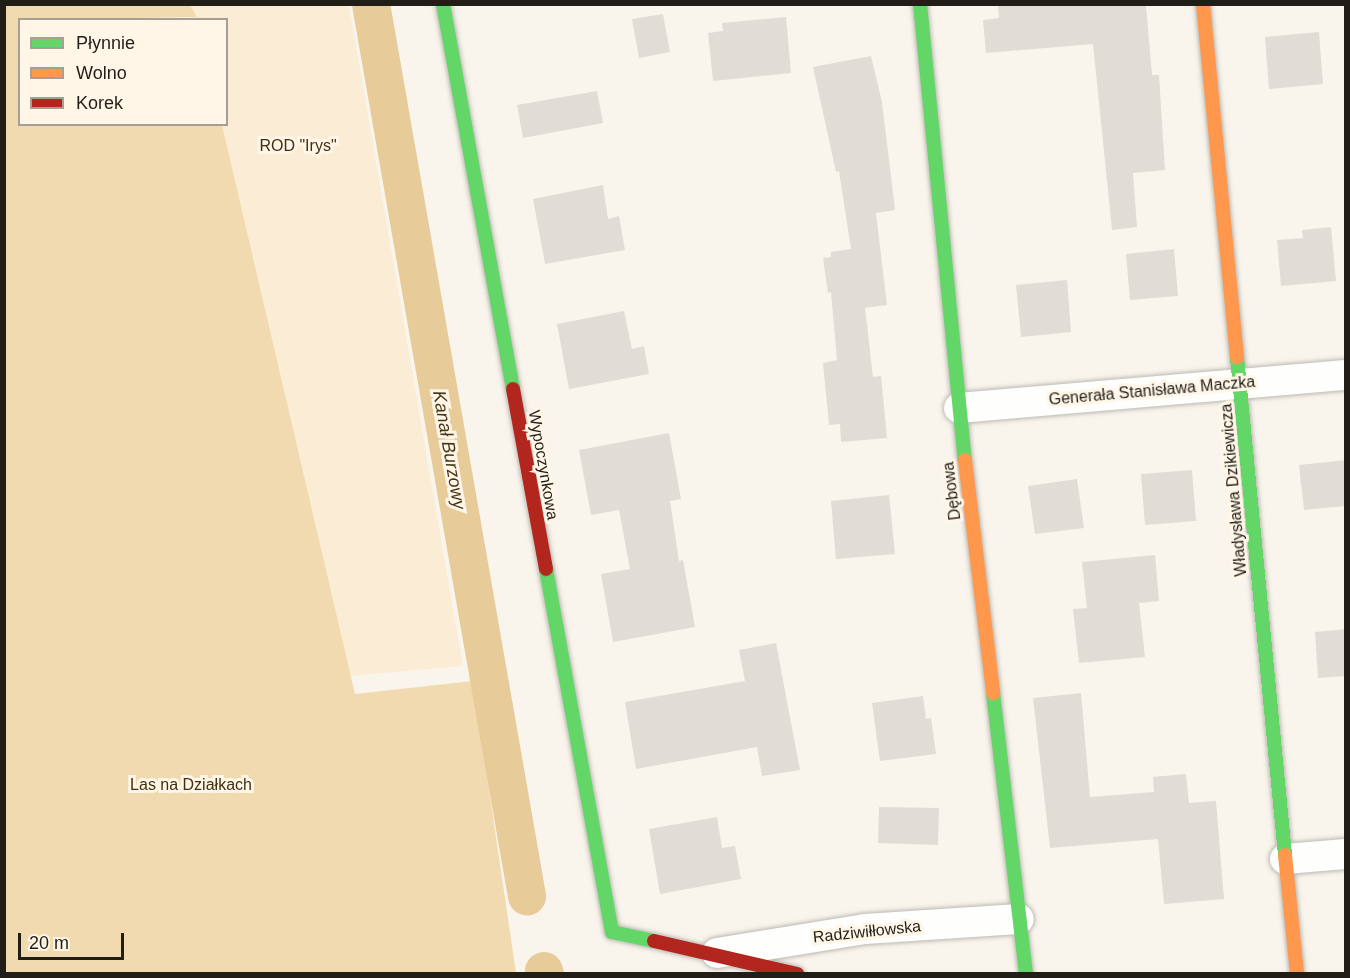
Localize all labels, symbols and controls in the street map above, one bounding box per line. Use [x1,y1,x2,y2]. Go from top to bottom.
legend [18,18,228,126]
text: Płynnie [76,33,135,53]
text: Wolno [76,63,127,83]
text: Korek [76,93,123,113]
park label: ROD "Irys" [259,136,337,156]
street label: Generała Stanisława Maczka [1048,372,1256,410]
water label: Kanał Burzowy [428,389,470,511]
street label: Władysława Dzikiewicza [1217,403,1251,577]
street label: Wypoczynkowa [524,409,562,521]
street label: Dębowa [939,461,965,521]
park label: Las na Działkach [130,775,252,795]
street label: Radziwiłłowska [812,917,922,947]
scale bar [21,921,128,959]
text: 20 m [29,933,69,953]

